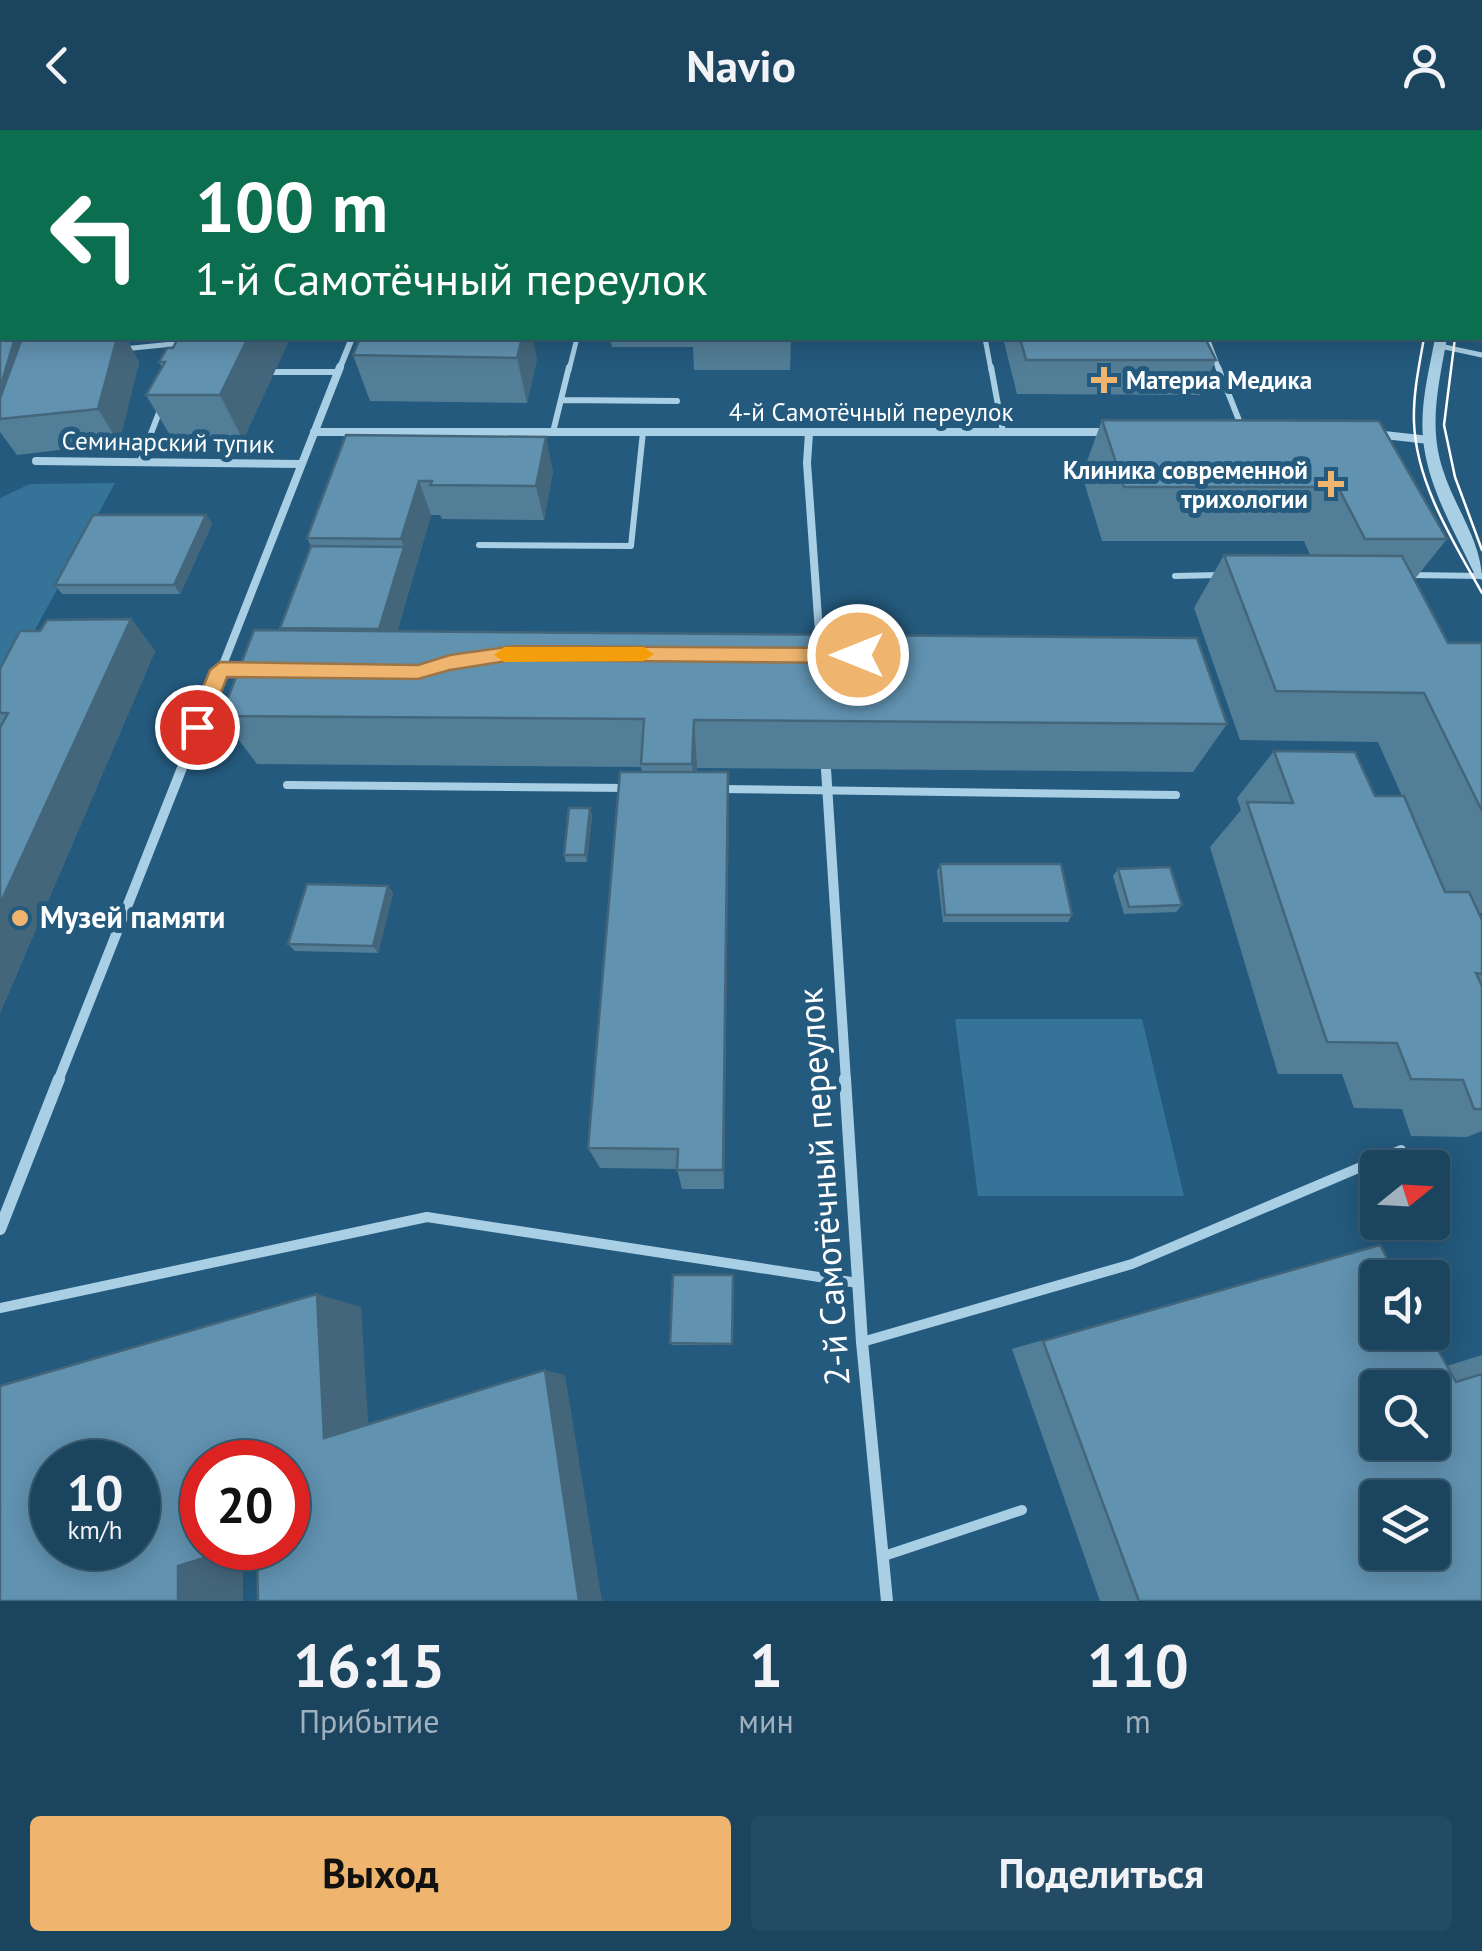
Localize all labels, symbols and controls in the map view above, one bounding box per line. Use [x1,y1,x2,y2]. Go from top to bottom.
text: Navio [686,36,796,94]
icon: back [30,38,85,93]
icon: person [1397,38,1452,93]
text: 100 m [195,161,388,251]
icon: left [30,170,160,300]
text: 1-й Самотёчный переулок [195,249,707,307]
place label: Материа Медика [1126,364,1312,396]
marker: Материа Медика [1091,367,1117,393]
street label: 4-й Самотёчный переулок [729,396,1013,428]
street label: Семинарский тупик [61,424,275,460]
place label: Клиника современной трихологии [1063,454,1308,515]
marker: Клиника современной трихологии [1318,471,1344,497]
position arrow [806,603,910,707]
pin [155,685,240,770]
icon: arrive [170,700,225,755]
place label: Музей памяти [40,897,225,936]
marker: Музей памяти [9,907,31,929]
street label: 2-й Самотёчный переулок [786,986,860,1387]
north arrow [1360,1150,1450,1240]
map controls [1360,1150,1450,1570]
button: sound [1360,1260,1450,1350]
button: search [1360,1370,1450,1460]
speed limit sign: 20 [180,1440,310,1570]
text: 10 [67,1460,123,1525]
button: layers [1360,1480,1450,1570]
text: km/h [68,1514,122,1546]
text: 16:15 [293,1626,445,1704]
text: 1 [749,1626,783,1704]
text: 110 [1087,1626,1189,1704]
text: Прибытие [299,1700,439,1742]
text: мин [738,1700,794,1742]
text: m [1125,1700,1151,1742]
button: Выход [30,1816,731,1931]
button: Поделиться [751,1816,1452,1931]

